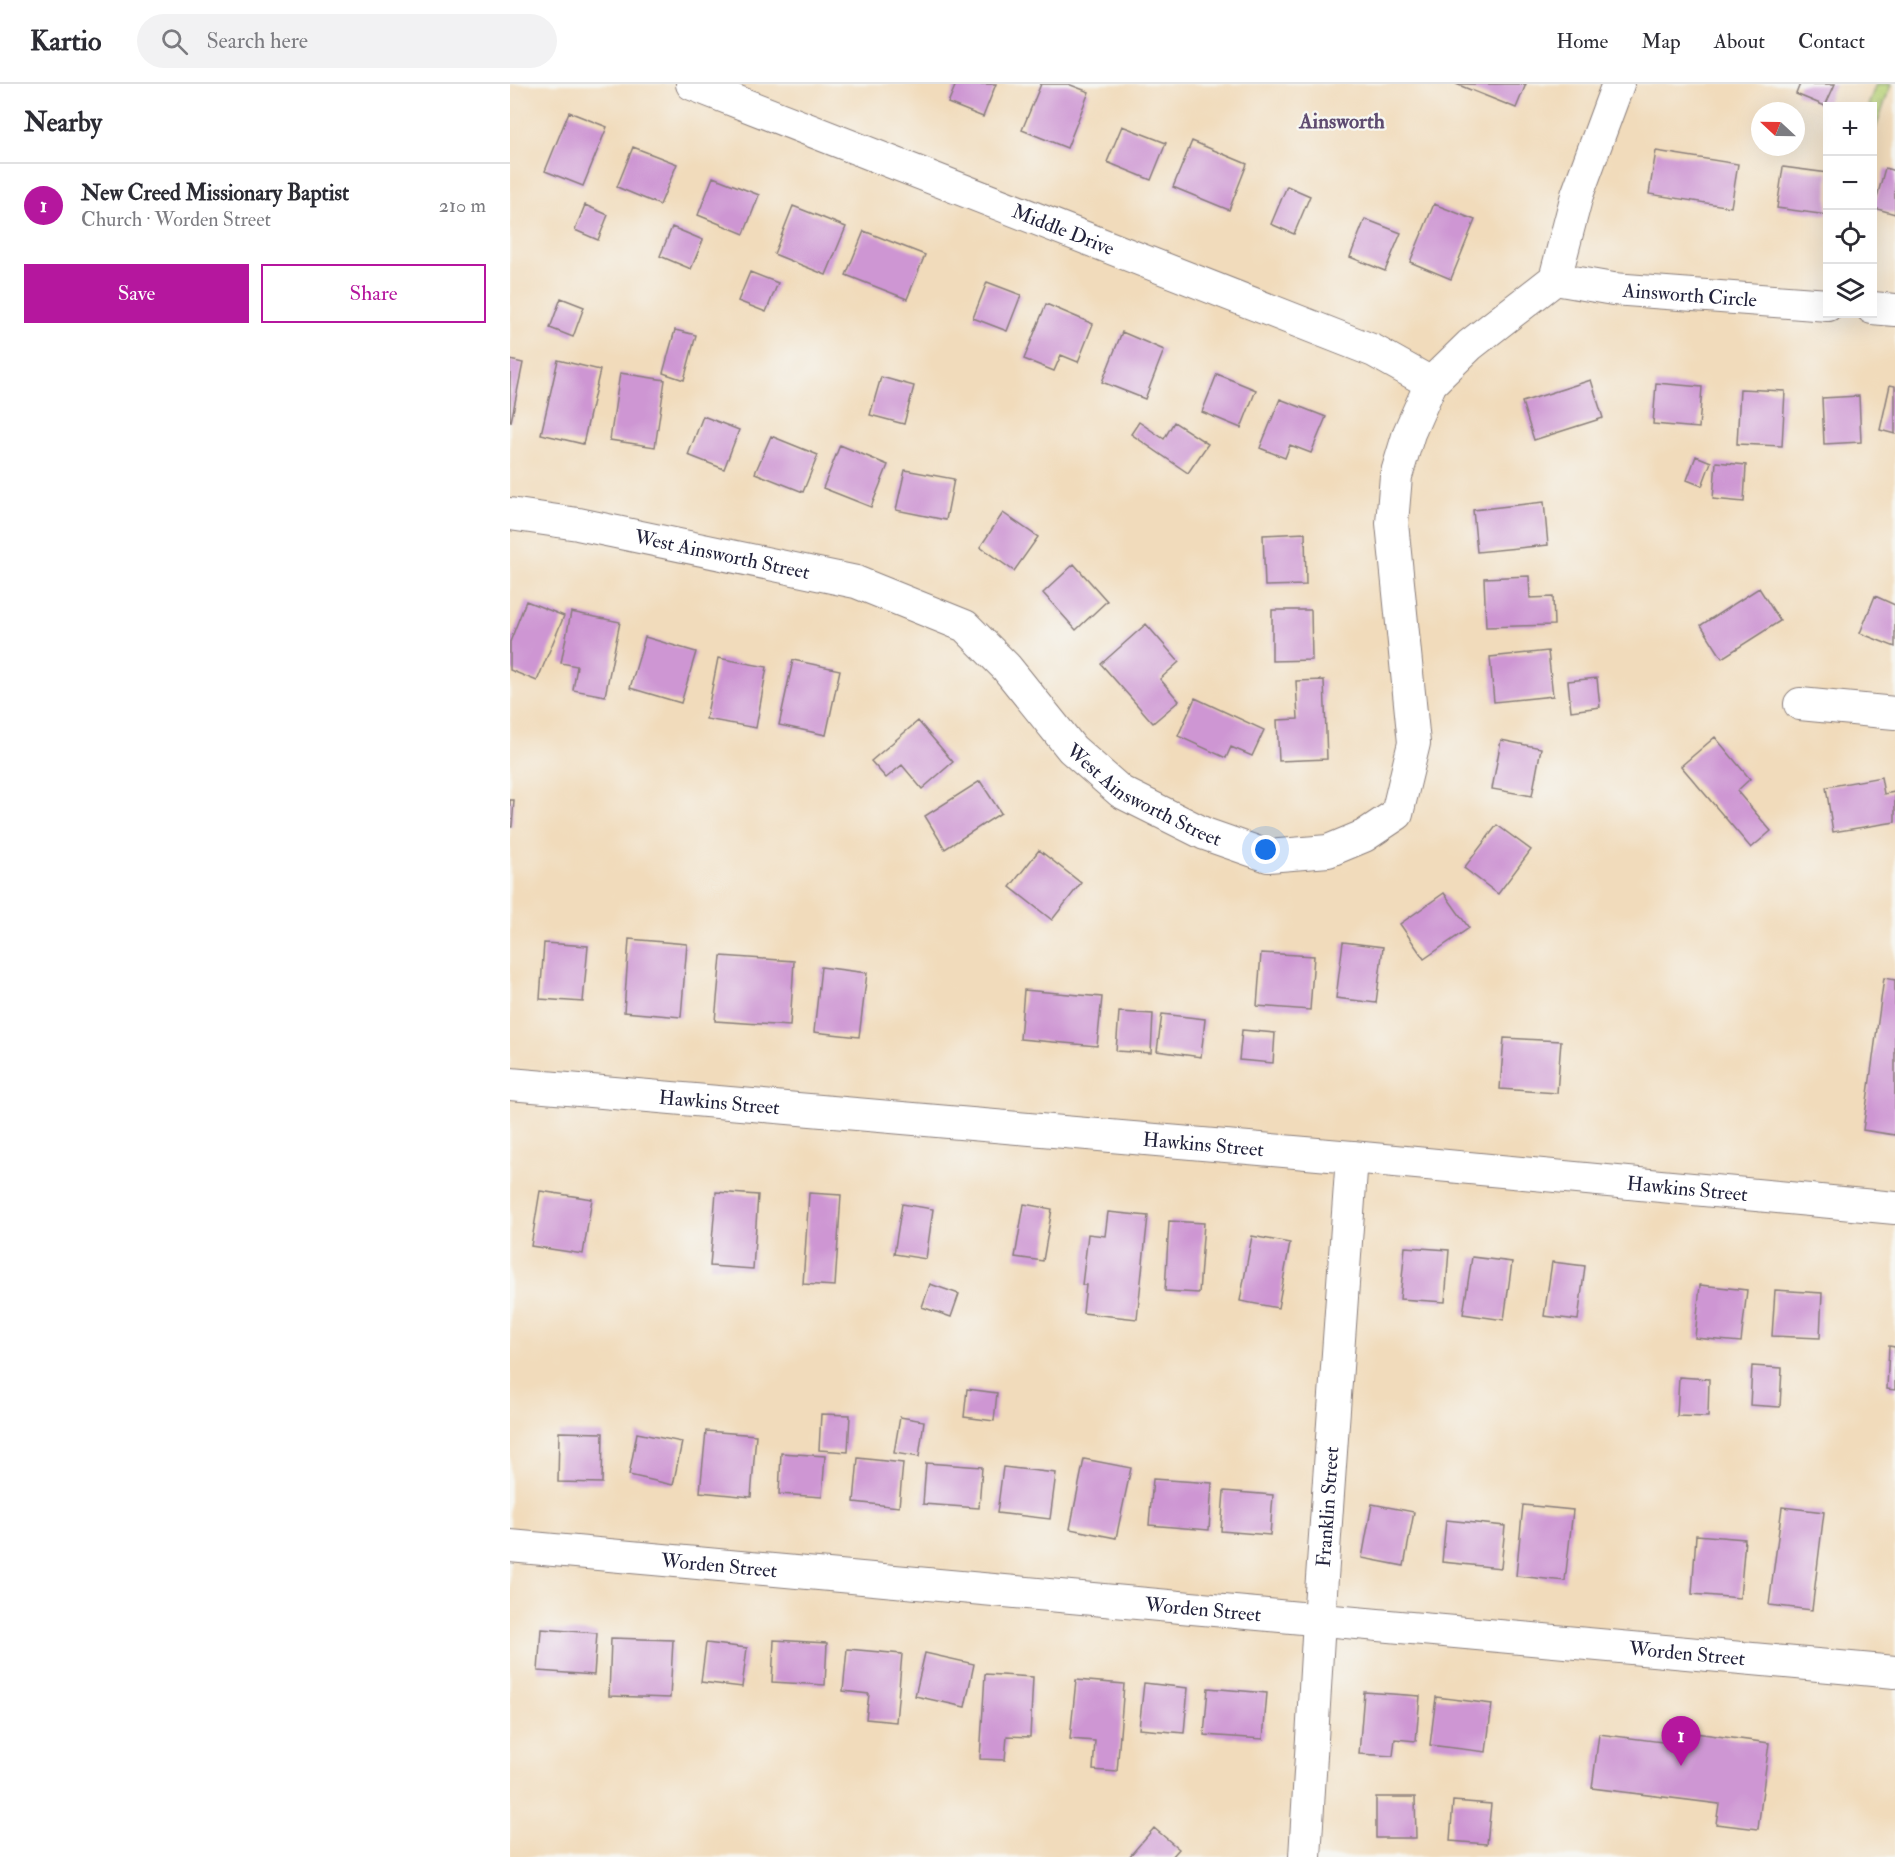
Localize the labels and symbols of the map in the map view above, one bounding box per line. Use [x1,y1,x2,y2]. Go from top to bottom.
north arrow [1751,102,1805,156]
district label: Ainsworth [1298,108,1385,135]
street label: Middle Drive [1009,199,1118,261]
street label: Ainsworth Circle [1621,278,1758,313]
street label: West Ainsworth Street [631,524,812,585]
street label: West Ainsworth Street [1061,738,1225,852]
your location [1251,835,1280,864]
street label: Hawkins Street [658,1085,781,1120]
street label: Hawkins Street [1142,1127,1265,1162]
street label: Hawkins Street [1626,1171,1749,1207]
street label: Franklin Street [1311,1445,1344,1568]
street label: Worden Street [659,1548,779,1583]
street label: Worden Street [1143,1592,1263,1627]
street label: Worden Street [1627,1636,1747,1671]
pin: 1 [1662,1716,1700,1766]

